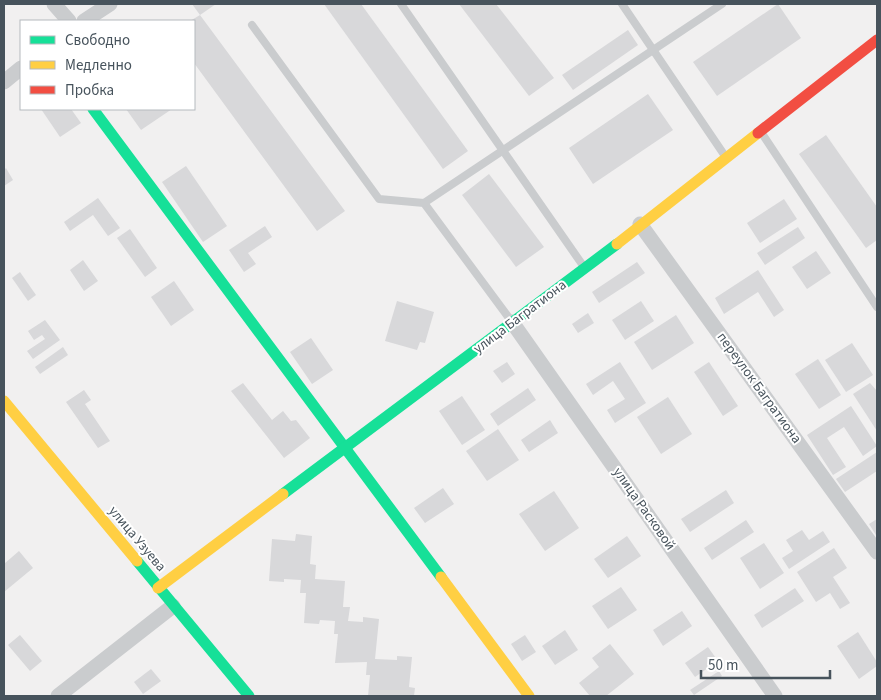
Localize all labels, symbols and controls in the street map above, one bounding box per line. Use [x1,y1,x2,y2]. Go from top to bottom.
legend [20,20,195,110]
text: Свободно [65,30,130,51]
text: Медленно [65,55,132,76]
text: Пробка [65,80,114,101]
street label: улица Багратиона [469,275,571,359]
street label: переулок Багратиона [712,328,806,448]
street label: улица Расковой [608,463,680,555]
street label: улица Узуева [104,502,170,576]
scale bar [701,648,830,680]
text: 50 m [708,655,738,676]

